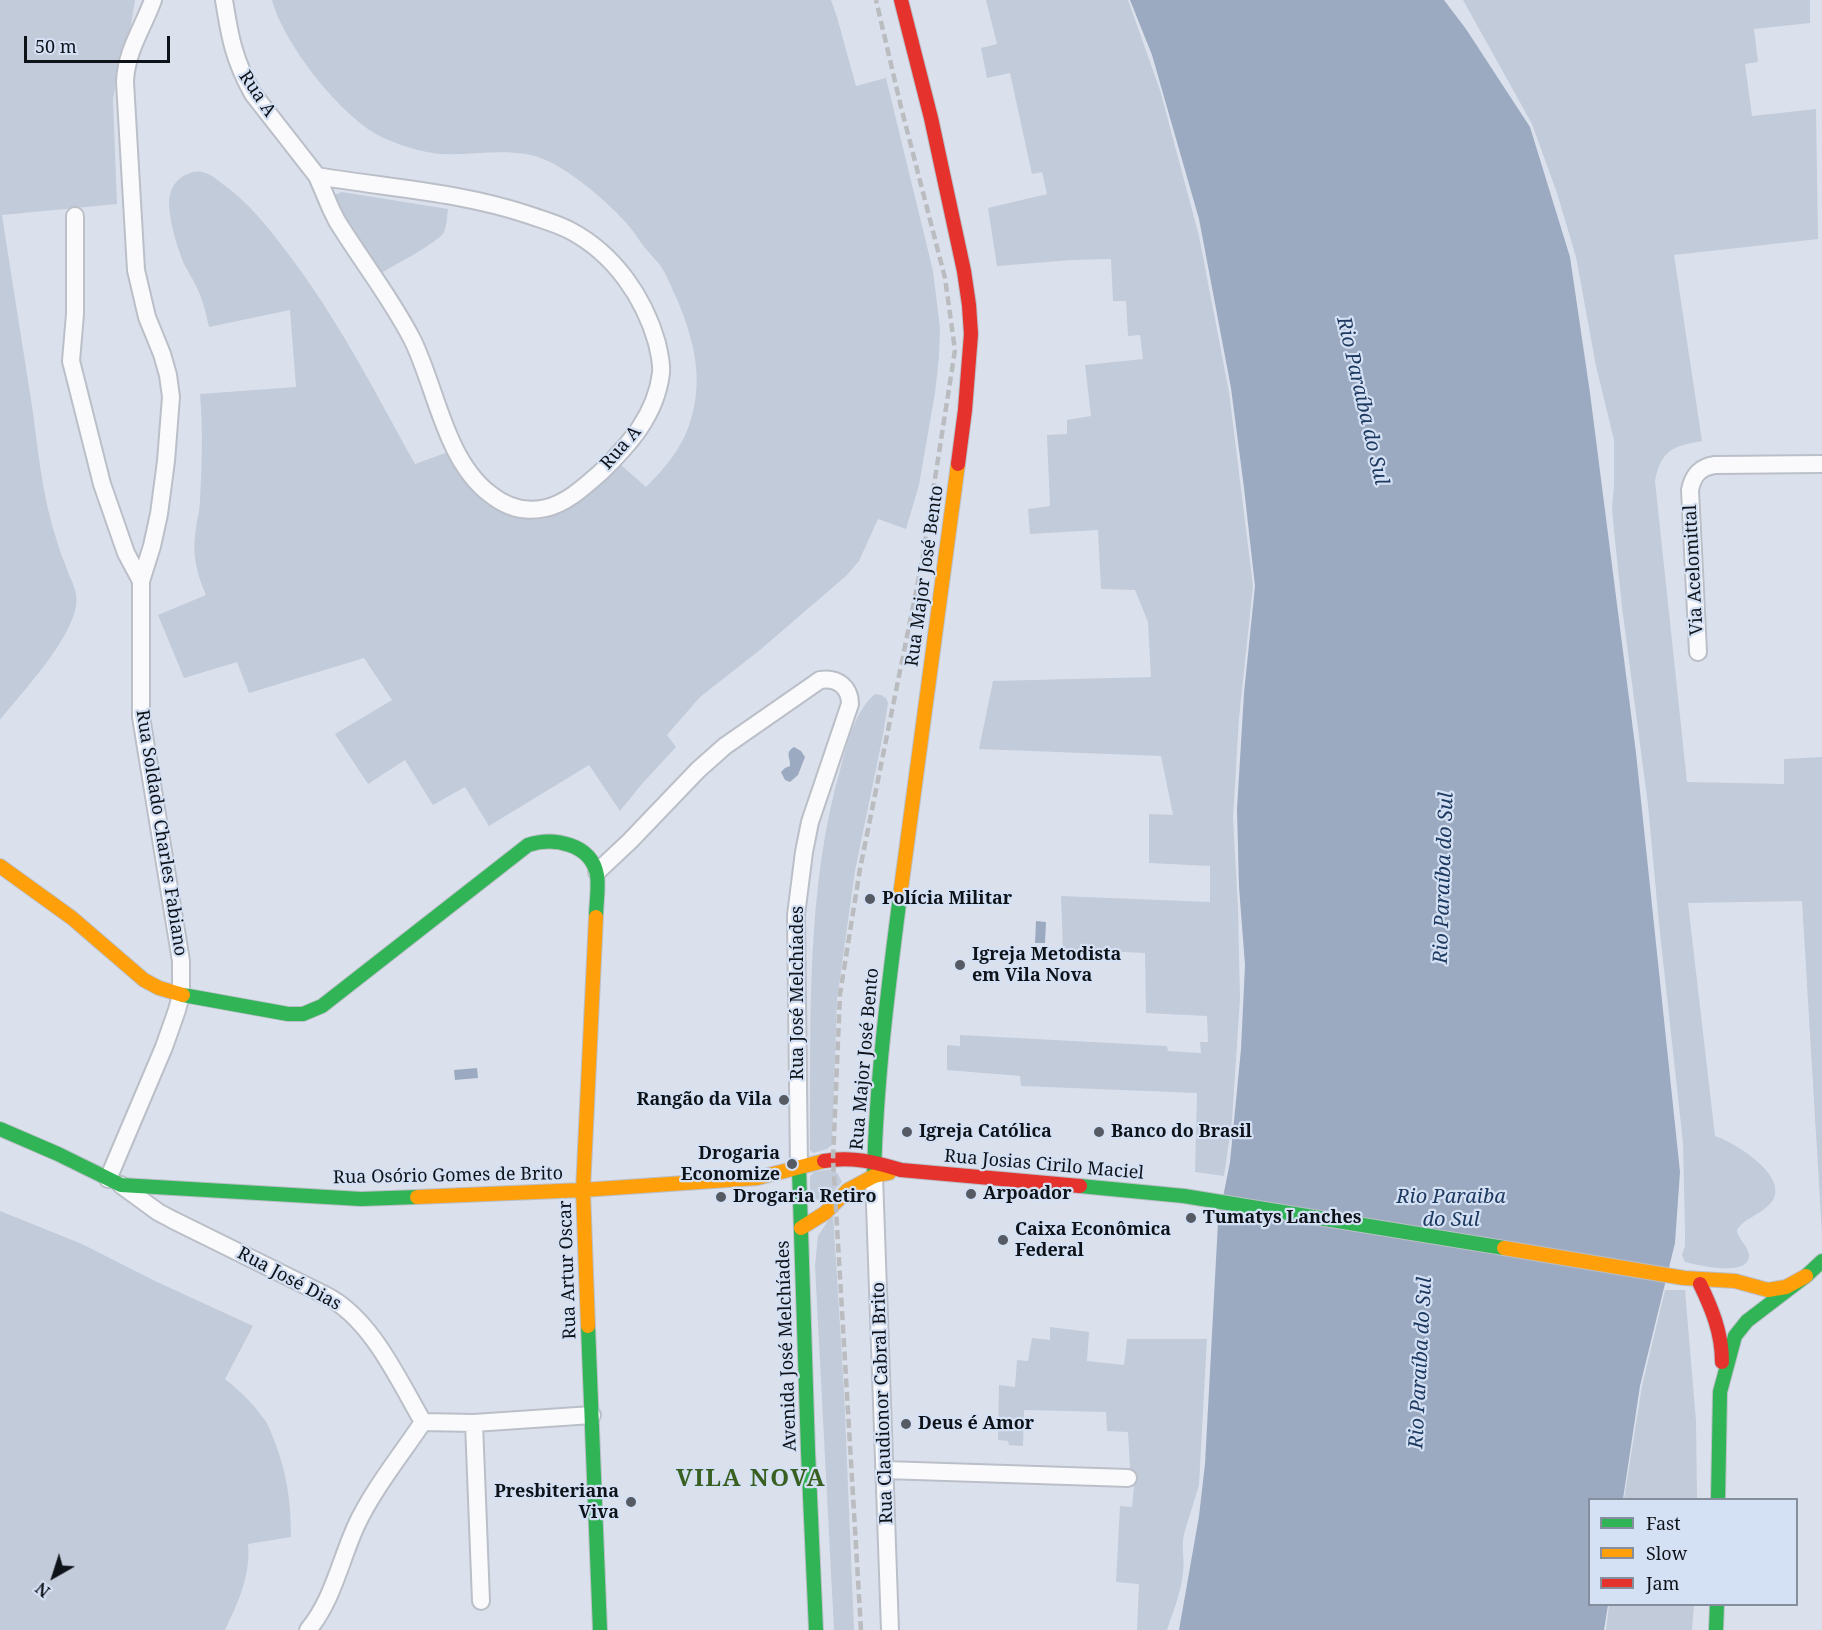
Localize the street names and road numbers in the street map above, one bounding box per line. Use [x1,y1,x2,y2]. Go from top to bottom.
street label: Rua A [234,67,280,121]
street label: Rua A [596,422,646,474]
street label: Rua Major José Bento [902,484,948,668]
street label: Via Acelomittal [1680,504,1708,636]
street label: Rua Soldado Charles Fabiano [131,708,191,958]
street label: Rua José Melchíades [787,906,809,1080]
street label: Rua Major José Bento [846,967,884,1151]
street label: Rua Josias Cirilo Maciel [943,1146,1145,1184]
street label: Rua Osório Gomes de Brito [333,1163,563,1189]
street label: Rua Artur Oscar [555,1200,581,1340]
street label: Avenida José Melchíades [773,1240,801,1452]
street label: Rua José Dias [233,1243,345,1315]
street label: Rua Claudionor Cabral Brito [868,1282,898,1524]

